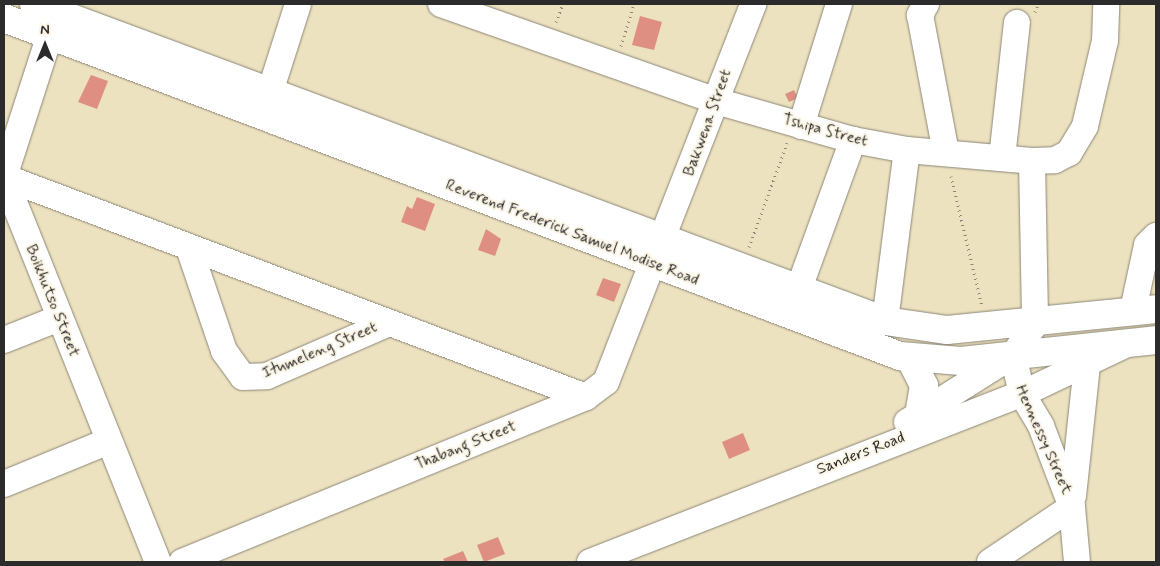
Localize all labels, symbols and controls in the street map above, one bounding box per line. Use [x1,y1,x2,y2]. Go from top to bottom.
north arrow [20,20,70,70]
text: N [40,21,50,39]
street label: Bakwena Street [679,66,737,180]
street label: Tshipa Street [779,110,871,152]
street label: Reverend Frederick Samuel Modise Road [443,176,701,290]
street label: Boikhutso Street [21,242,83,360]
street label: Itumeleng Street [259,318,381,384]
street label: Hennessy Street [1010,382,1076,498]
street label: Thabang Street [413,417,519,475]
street label: Sanders Road [815,429,907,479]

